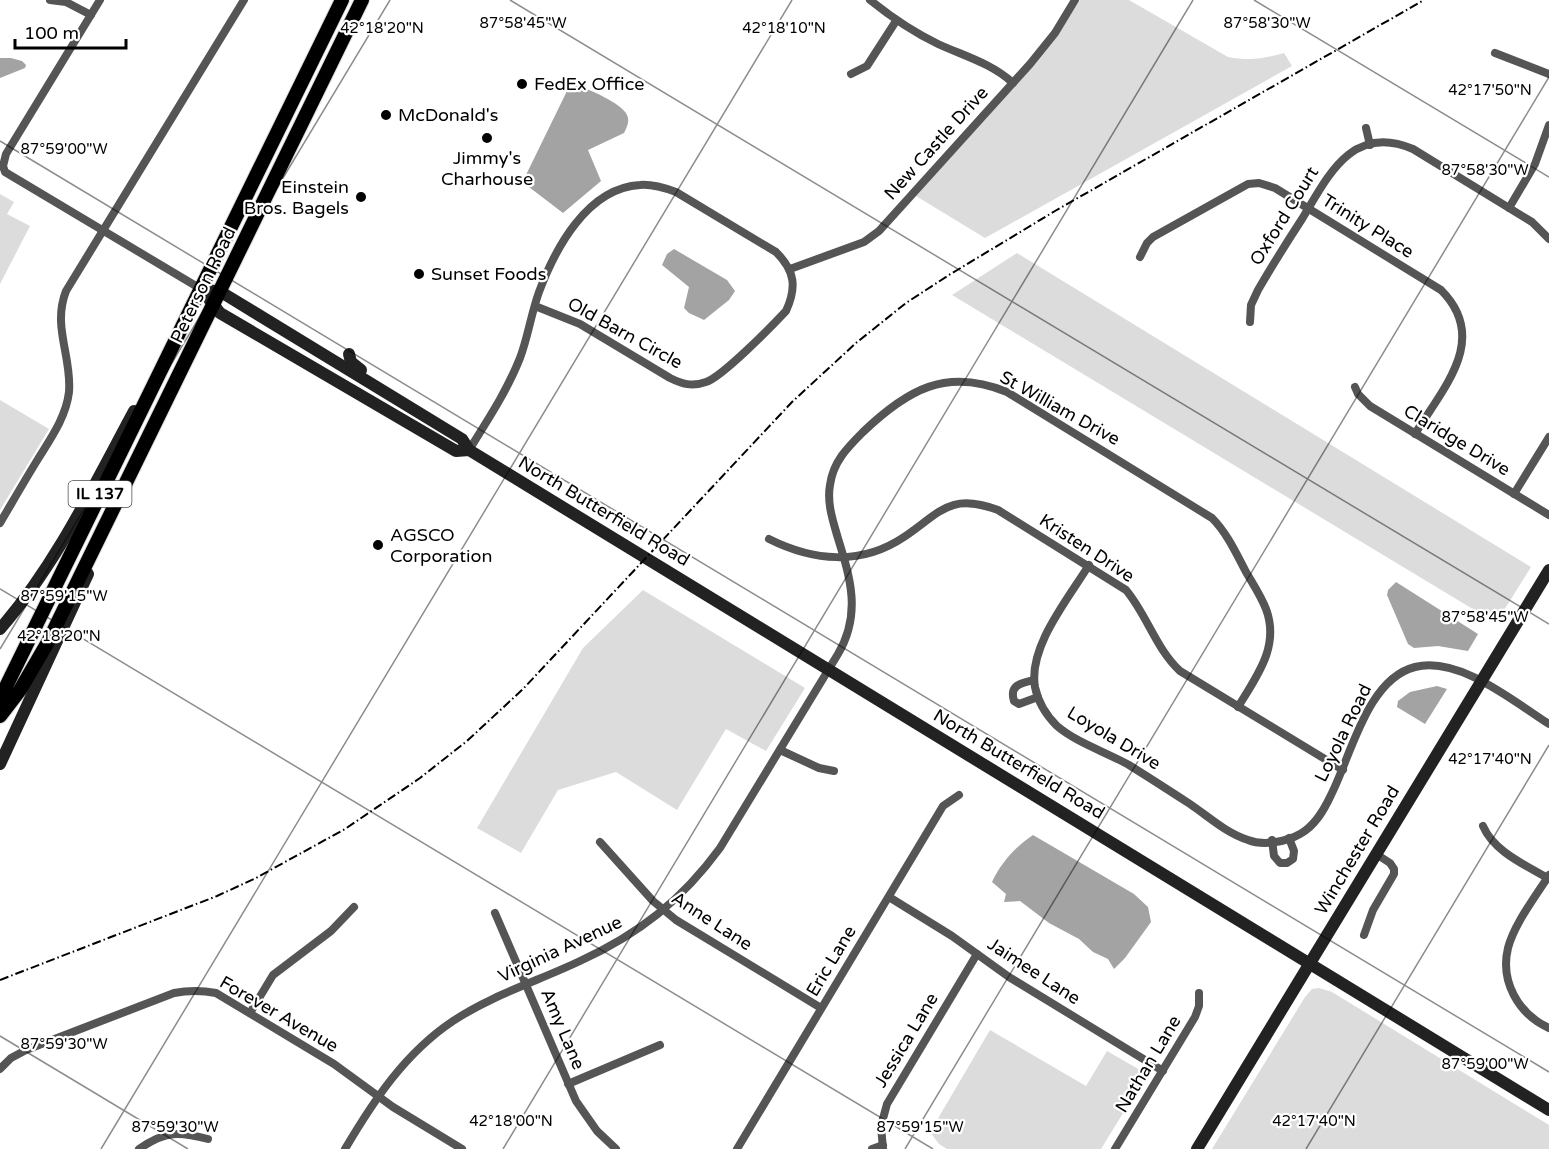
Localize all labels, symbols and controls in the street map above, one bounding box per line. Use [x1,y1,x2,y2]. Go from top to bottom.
scale bar [15,12,126,50]
text: 87°58'45"W [479,14,567,32]
text: 87°58'30"W [1223,14,1311,32]
text: 42°18'20"N [340,19,424,37]
text: 42°18'10"N [742,19,826,37]
text: 100 m [24,22,79,44]
place label: FedEx Office [534,73,644,95]
marker: FedEx Office [515,77,529,91]
text: 42°17'50"N [1448,81,1532,99]
street label: New Castle Drive [879,82,993,204]
place label: McDonald's [398,104,498,126]
marker: McDonald's [379,108,393,122]
marker: Jimmy's Charhouse [480,131,494,145]
text: 87°59'00"W [20,140,108,158]
place label: Jimmy's Charhouse [441,147,533,190]
text: 87°58'30"W [1441,161,1529,179]
street label: Oxford Court [1245,162,1323,269]
place label: Einstein Bros. Bagels [244,176,349,219]
street label: Trinity Place [1318,189,1418,263]
marker: Einstein Bros. Bagels [354,190,368,204]
street label: Peterson Road [165,223,241,347]
place label: Sunset Foods [431,263,546,285]
marker: Sunset Foods [412,267,426,281]
street label: Old Barn Circle [564,292,686,374]
street label: St William Drive [996,366,1124,450]
street label: Claridge Drive [1400,400,1514,480]
street label: North Butterfield Road [514,451,694,571]
road number: IL 137 [68,481,132,507]
street label: Kristen Drive [1035,509,1139,587]
place label: AGSCO Corporation [390,524,492,567]
marker: AGSCO Corporation [371,538,385,552]
text: 87°59'15"W [20,587,108,605]
text: 87°58'45"W [1441,608,1529,626]
text: 42°18'20"N [17,627,101,645]
street label: Loyola Road [1310,680,1376,786]
street label: Loyola Drive [1063,701,1165,775]
street label: North Butterfield Road [929,704,1109,824]
text: 42°17'40"N [1448,750,1532,768]
street label: Winchester Road [1310,782,1404,918]
street label: Anne Lane [668,887,756,955]
street label: Virginia Avenue [495,911,625,987]
street label: Eric Lane [801,922,861,1000]
street label: Jaimee Lane [983,933,1085,1009]
street label: Forever Avenue [216,971,342,1057]
street label: Amy Lane [536,985,590,1073]
street label: Jessica Lane [869,989,943,1091]
street label: Nathan Lane [1110,1011,1186,1117]
text: 87°59'30"W [20,1035,108,1053]
text: 87°59'00"W [1441,1055,1529,1073]
text: 42°18'00"N [469,1112,553,1130]
text: 42°17'40"N [1272,1112,1356,1130]
text: 87°59'30"W [131,1118,219,1136]
text: 87°59'15"W [876,1118,964,1136]

